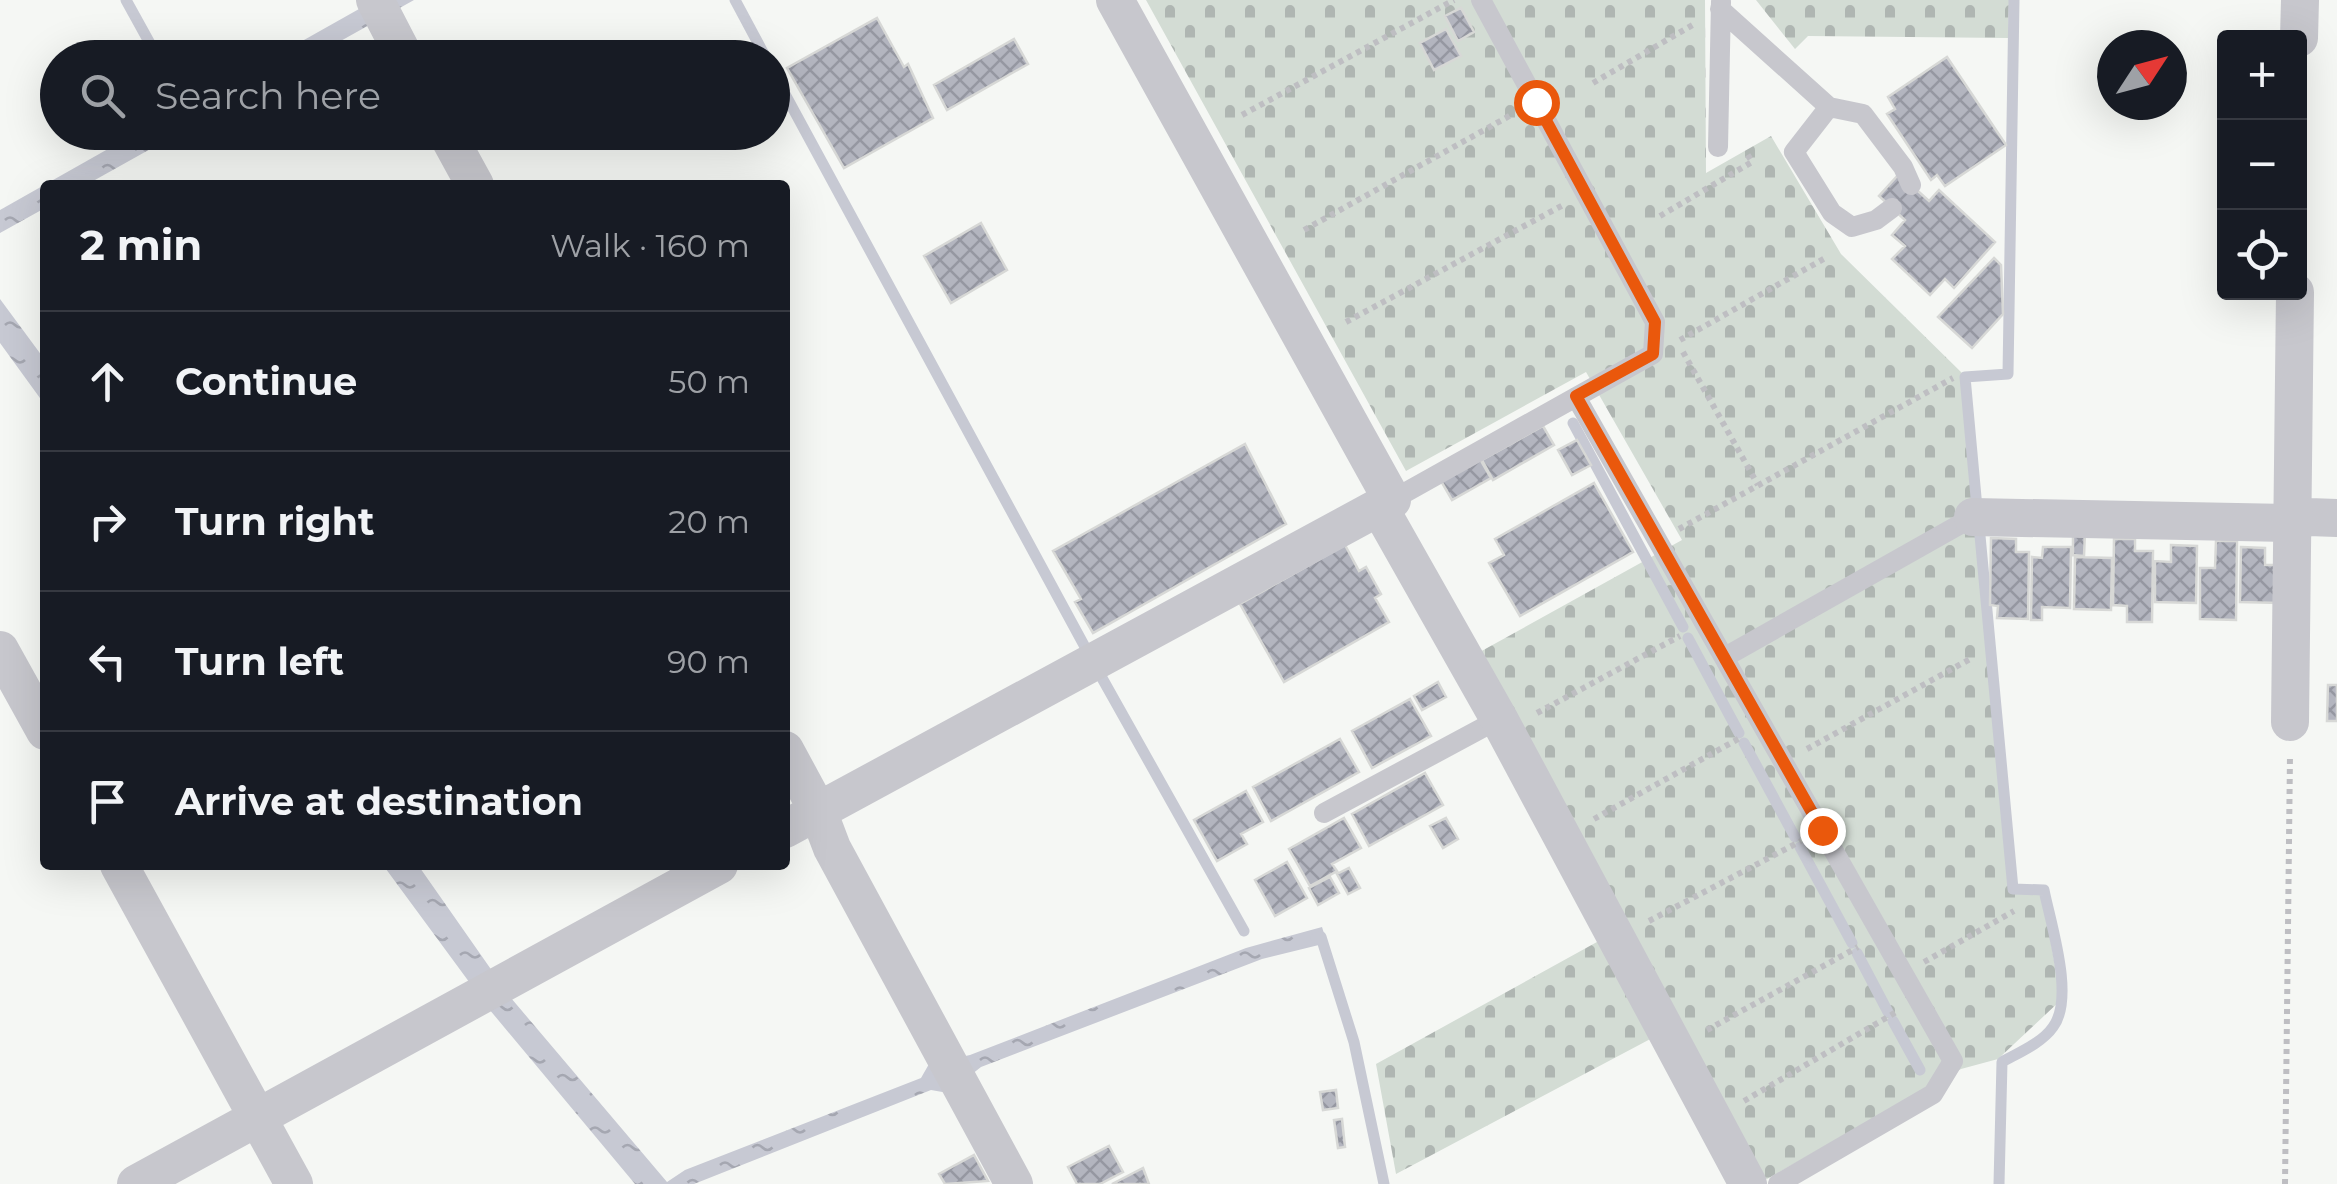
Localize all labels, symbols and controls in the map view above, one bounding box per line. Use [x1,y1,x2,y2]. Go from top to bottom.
north arrow [2097,30,2187,120]
map controls [2217,30,2307,300]
button: + [2217,30,2307,120]
search box [40,40,790,150]
icon: search [75,68,130,123]
text: Search here [155,72,381,119]
route start [1514,80,1560,126]
button: − [2217,120,2307,210]
button: locate [2217,210,2307,300]
text: 2 min [80,219,202,271]
text: Walk · 160 m [550,226,750,265]
icon: ahead [80,354,135,409]
text: Continue [175,358,357,405]
text: 50 m [668,362,750,401]
icon: right [80,494,135,549]
text: Turn right [175,498,374,545]
text: 20 m [668,502,750,541]
icon: left [80,634,135,689]
text: Turn left [175,638,344,685]
text: 90 m [667,642,750,681]
icon: arrive [80,774,135,829]
text: Arrive at destination [175,778,583,825]
route end [1800,808,1846,854]

